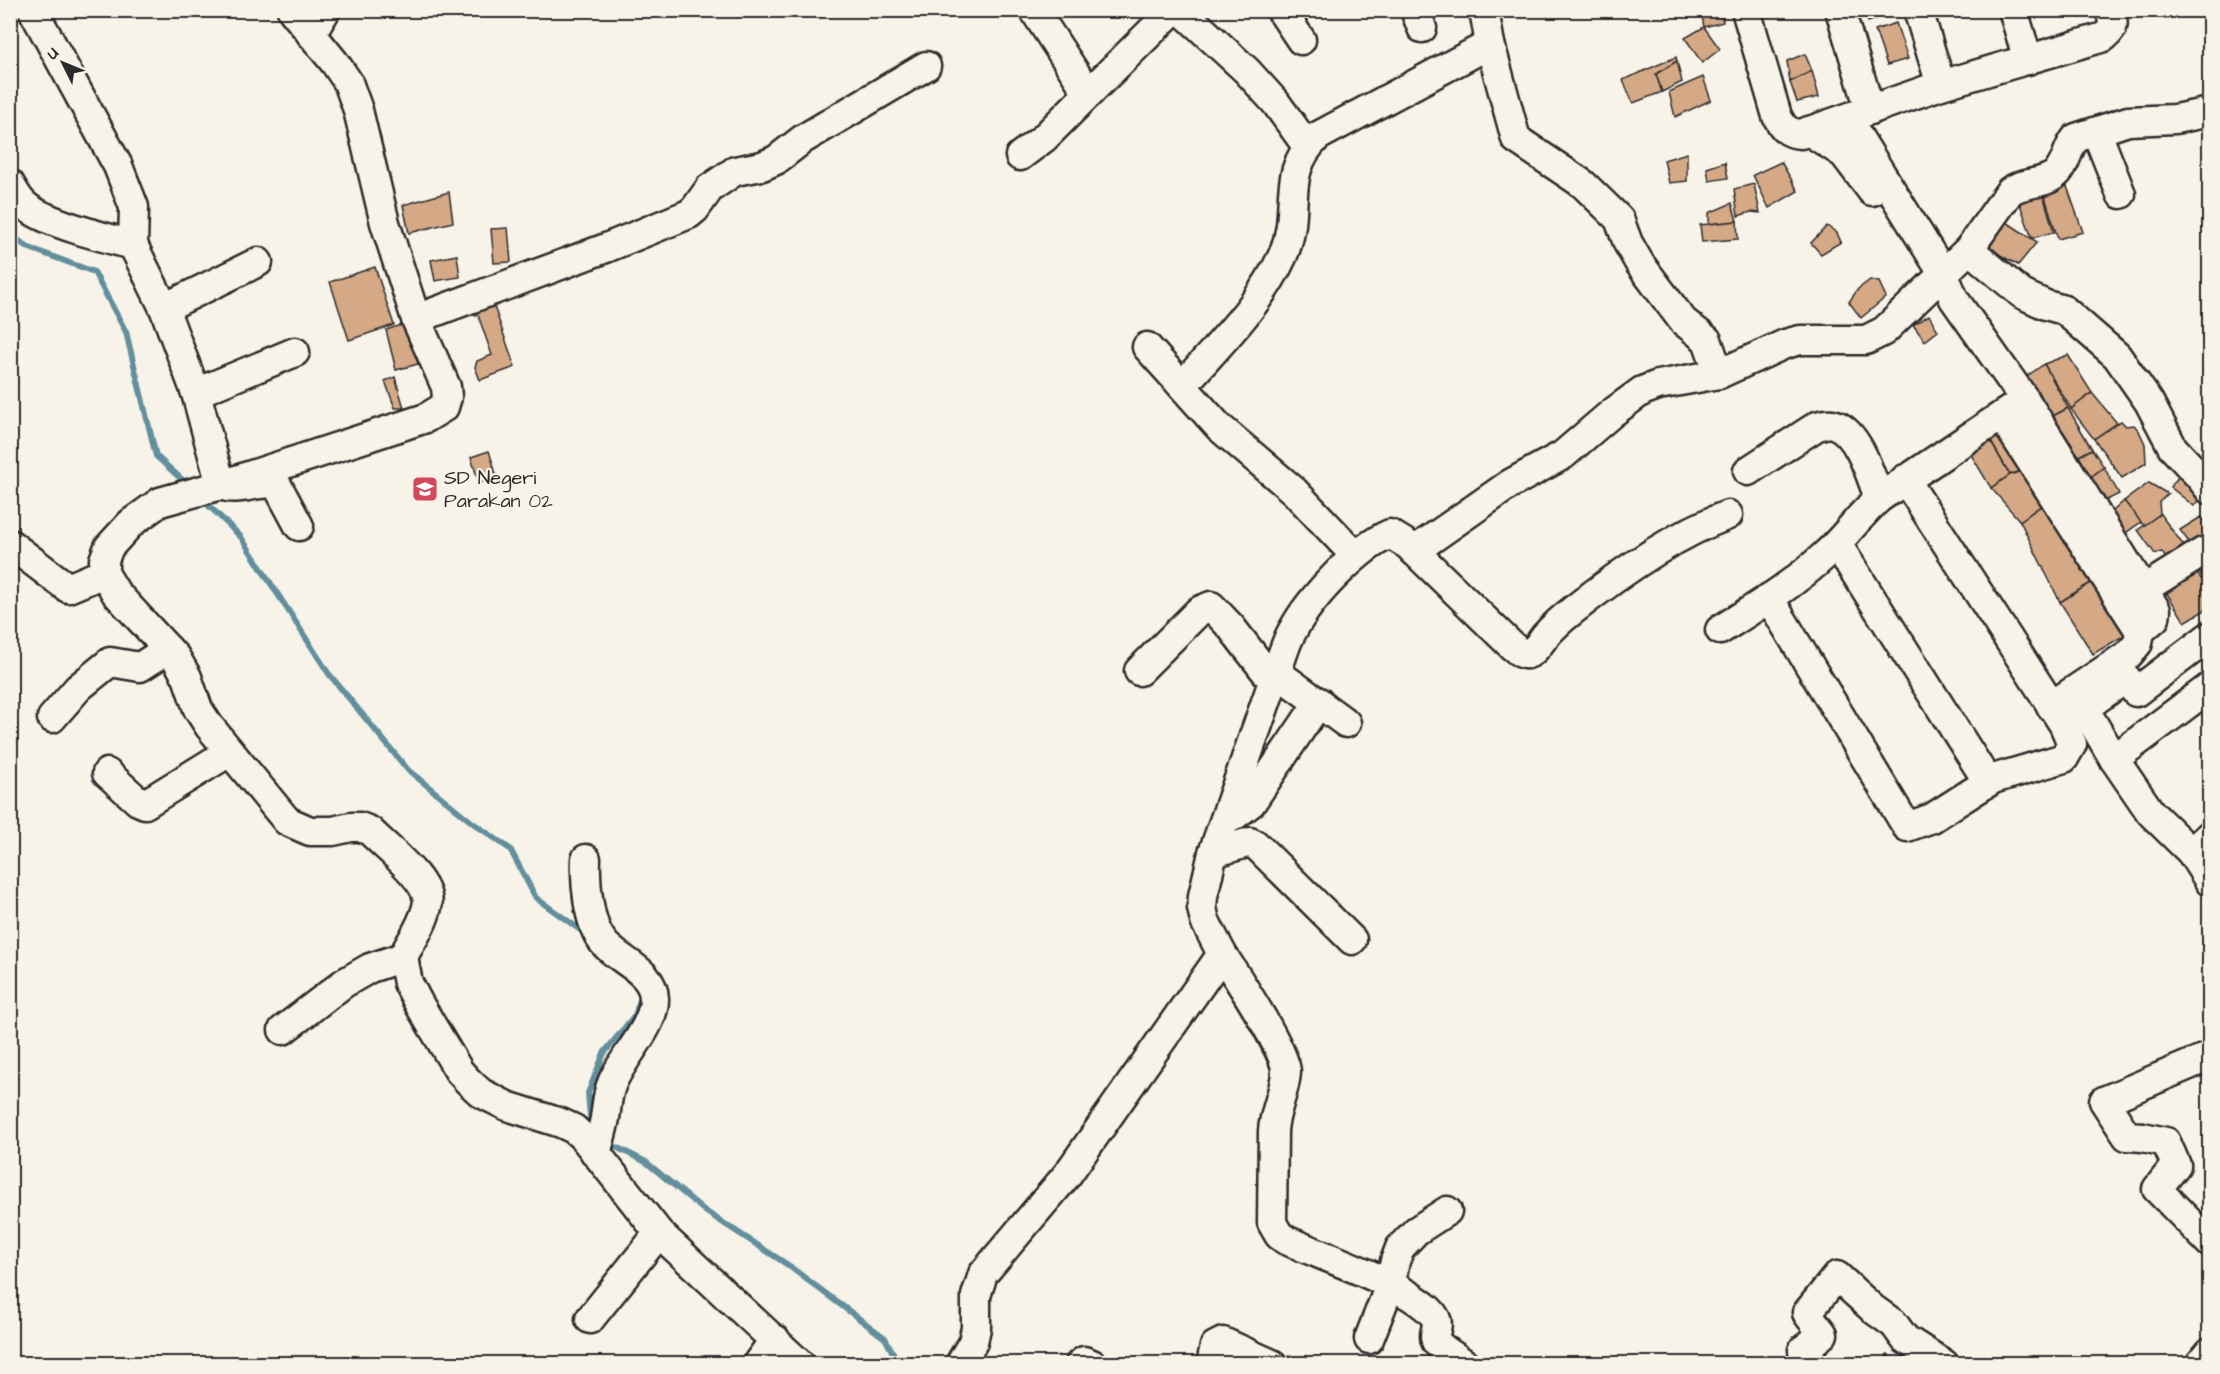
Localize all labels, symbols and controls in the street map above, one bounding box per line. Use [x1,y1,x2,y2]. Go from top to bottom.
north arrow [33,33,93,93]
text: U [42,43,64,64]
place label: SD Negeri Parakan 02 [444,464,553,515]
school or university icon: SD Negeri Parakan 02 [410,474,440,504]

